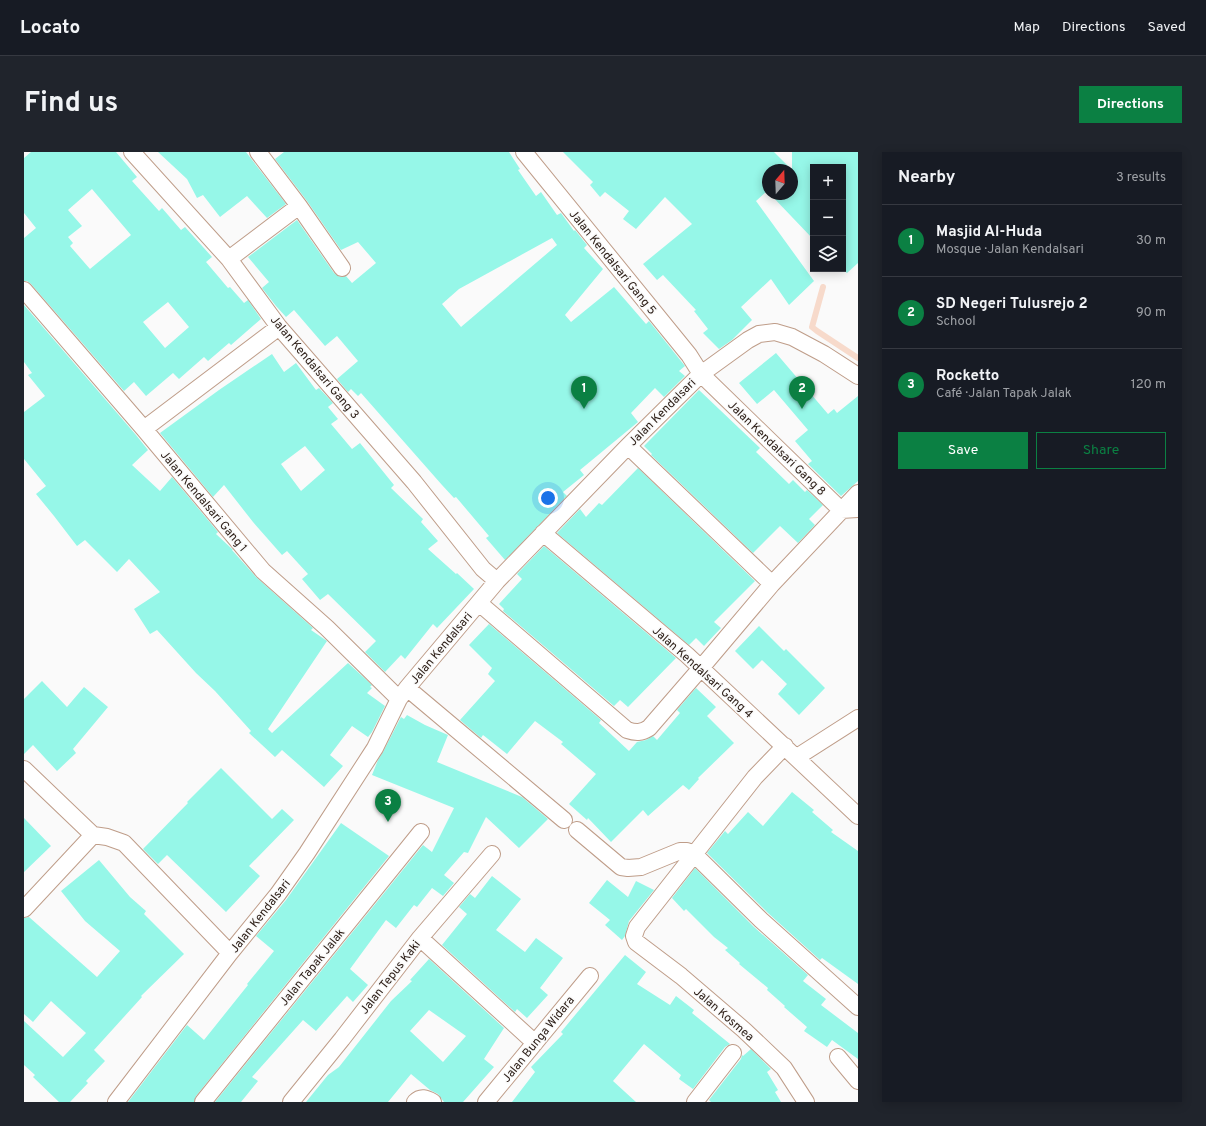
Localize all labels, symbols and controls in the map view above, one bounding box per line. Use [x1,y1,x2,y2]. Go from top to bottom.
text: Locato [20,16,80,40]
text: Map [1014,19,1040,36]
text: Directions [1062,19,1126,36]
text: Saved [1148,19,1186,36]
text: Find us [24,86,118,122]
button: Directions [1079,86,1182,123]
north arrow [762,164,798,200]
map controls [810,164,846,272]
button: + [810,164,846,200]
text: Nearby [898,167,955,189]
text: 3 results [1116,170,1166,186]
button: − [810,200,846,236]
street label: Jalan Kendalsari Gang 5 [565,207,660,318]
text: Masjid Al-Huda [936,223,1042,242]
text: 1 [908,233,914,249]
text: 30 m [1136,233,1166,249]
button: layers [810,236,846,272]
text: Mosque · Jalan Kendalsari [936,242,1084,258]
text: SD Negeri Tulusrejo 2 [936,295,1088,314]
text: 2 [907,305,915,321]
text: 90 m [1136,305,1166,321]
street label: Jalan Kendalsari Gang 3 [266,313,362,423]
text: School [936,314,976,330]
text: Rocketto [936,367,999,386]
pin: 1 [571,376,597,409]
street label: Jalan Kendalsari [626,376,700,450]
pin: 2 [789,376,815,409]
text: 3 [907,377,915,393]
text: 120 m [1131,377,1166,393]
text: Café · Jalan Tapak Jalak [936,386,1072,402]
street label: Jalan Kendalsari Gang 8 [724,398,829,500]
button: Save [898,432,1028,469]
button: Share [1036,432,1166,469]
street label: Jalan Kendalsari Gang 1 [156,448,250,556]
your location [538,488,558,508]
street label: Jalan Kendalsari [407,609,477,688]
street label: Jalan Kendalsari Gang 4 [648,623,756,722]
pin: 3 [375,789,401,822]
street label: Jalan Kendalsari [227,877,294,957]
street label: Jalan Tapak Jalak [277,926,349,1010]
street label: Jalan Tepus Kaki [357,937,425,1018]
street label: Jalan Kosmea [690,984,757,1045]
street label: Jalan Bunga Widara [499,993,579,1086]

